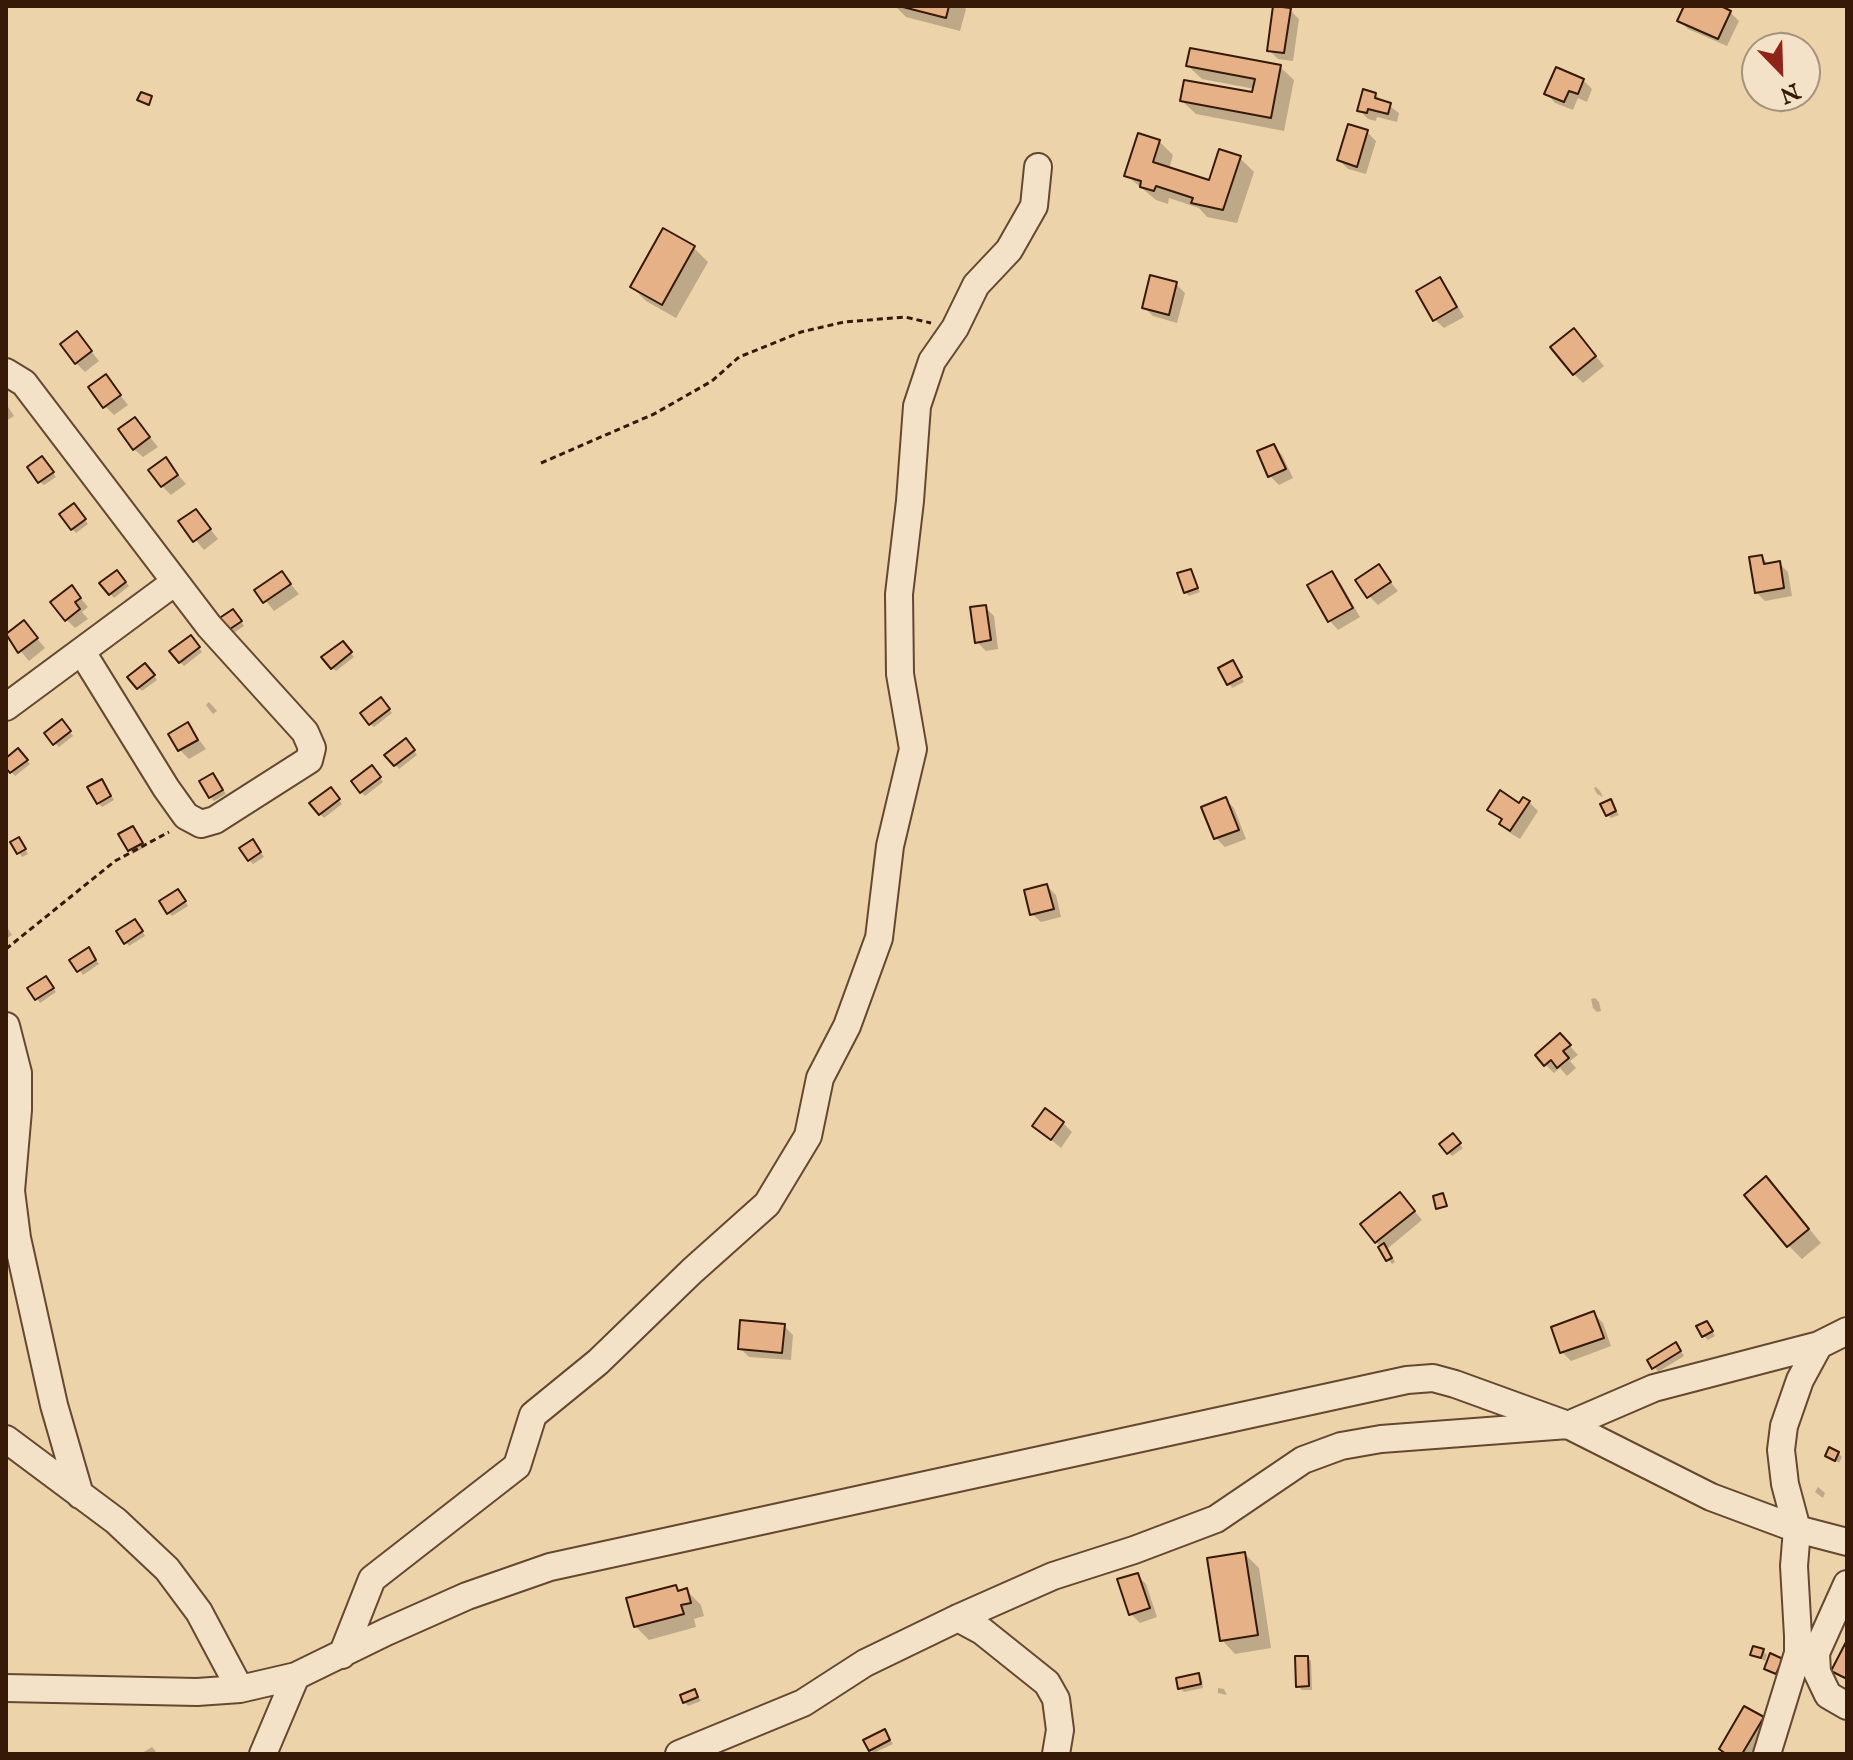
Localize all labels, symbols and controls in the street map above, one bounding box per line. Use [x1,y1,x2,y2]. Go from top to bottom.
north arrow [1741,32,1821,112]
text: N [1775,76,1804,109]

